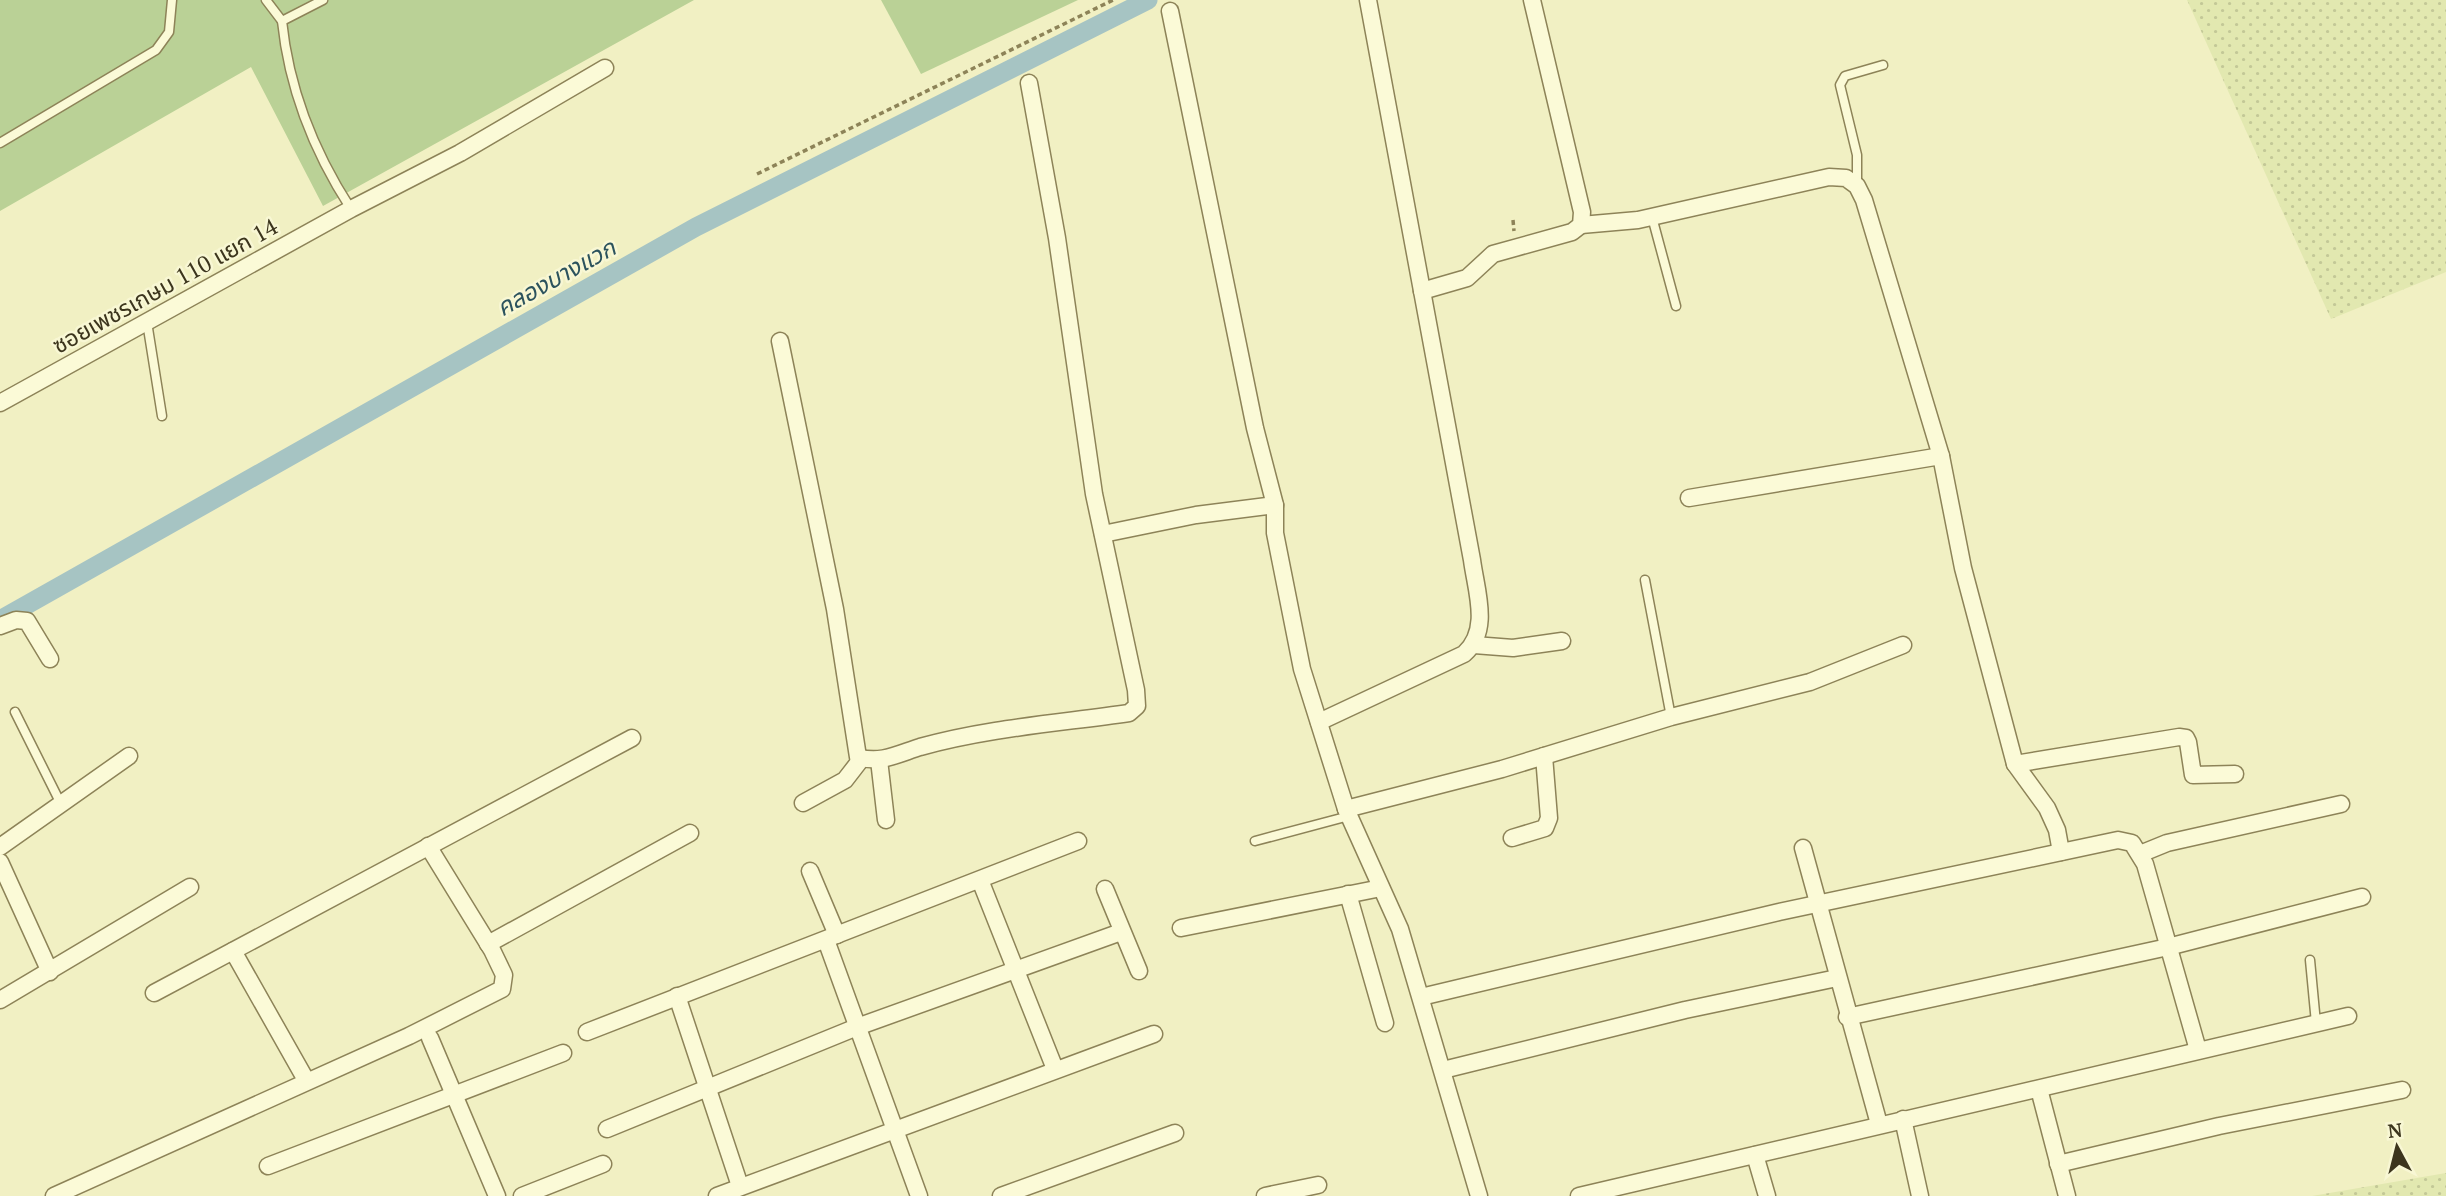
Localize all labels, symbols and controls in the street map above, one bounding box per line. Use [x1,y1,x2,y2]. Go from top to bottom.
street label: ซอยเพชรเกษม 110 แยก 14 [47,210,284,360]
water label: คลองบางแวก [490,230,622,323]
north arrow [2362,1112,2432,1182]
text: N [2386,1116,2404,1143]

